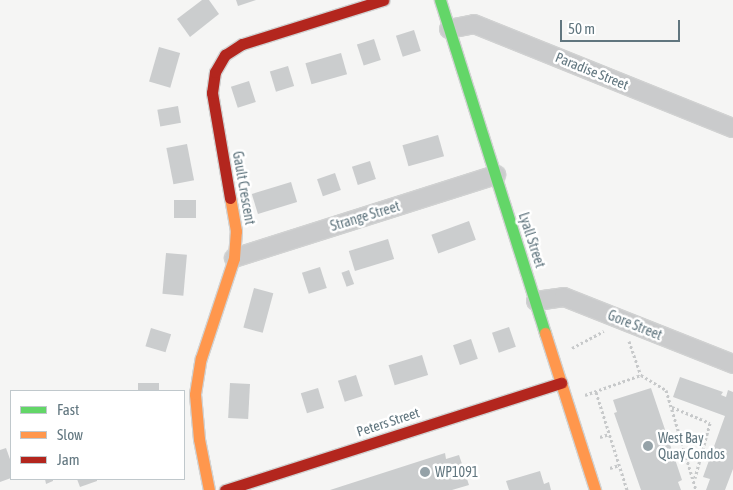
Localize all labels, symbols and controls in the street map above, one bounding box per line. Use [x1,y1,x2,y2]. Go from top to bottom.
scale bar [563,10,683,42]
text: 50 m [568,20,595,37]
street label: Paradise Street [553,49,631,93]
street label: Gault Crescent [229,150,259,226]
street label: Strange Street [328,197,402,235]
street label: Lyall Street [515,210,549,270]
street label: Gore Street [605,307,665,343]
legend [10,390,185,480]
text: Fast [57,401,79,418]
street label: Peters Street [354,404,422,440]
text: Slow [57,426,83,443]
place label: West Bay Quay Condos [658,430,725,462]
marker: West Bay Quay Condos [642,440,654,452]
text: Jam [57,451,80,468]
place label: WP1091 [435,464,478,480]
marker: WP1091 [419,466,431,478]

